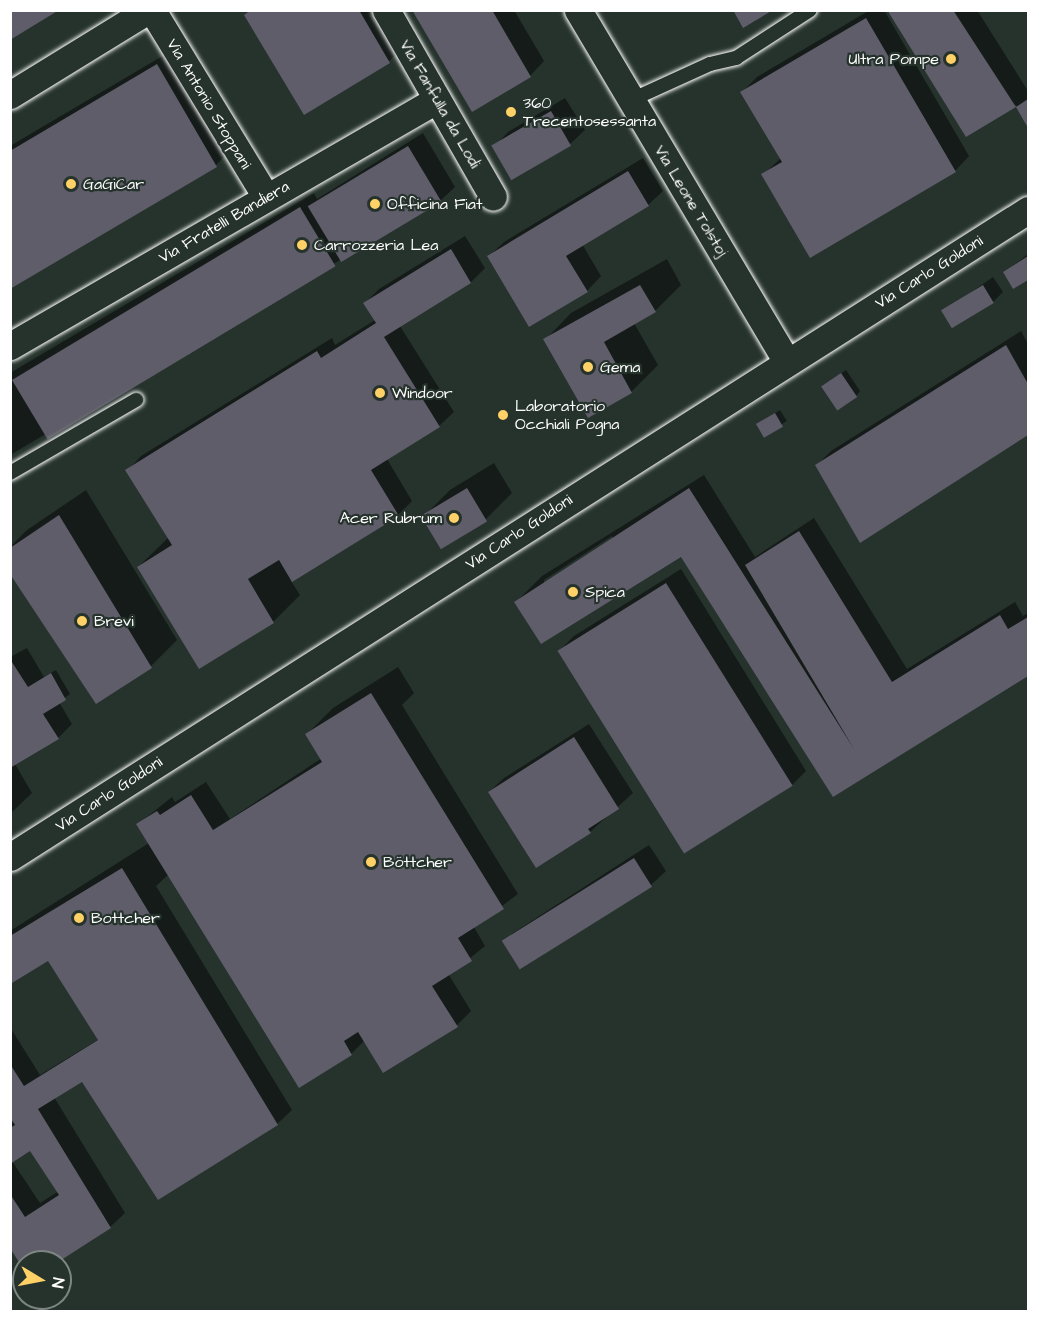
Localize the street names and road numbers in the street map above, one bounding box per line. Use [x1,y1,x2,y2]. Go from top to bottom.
street label: Via Antonio Stoppani [162,35,256,173]
street label: Via Fanfulla da Lodi [395,36,485,172]
street label: Via Leone Tolstoj [650,142,732,260]
street label: Via Fratelli Bandiera [155,177,293,267]
street label: Via Carlo Goldoni [872,231,986,313]
street label: Via Carlo Goldoni [462,490,576,574]
street label: Via Carlo Goldoni [52,752,166,836]

